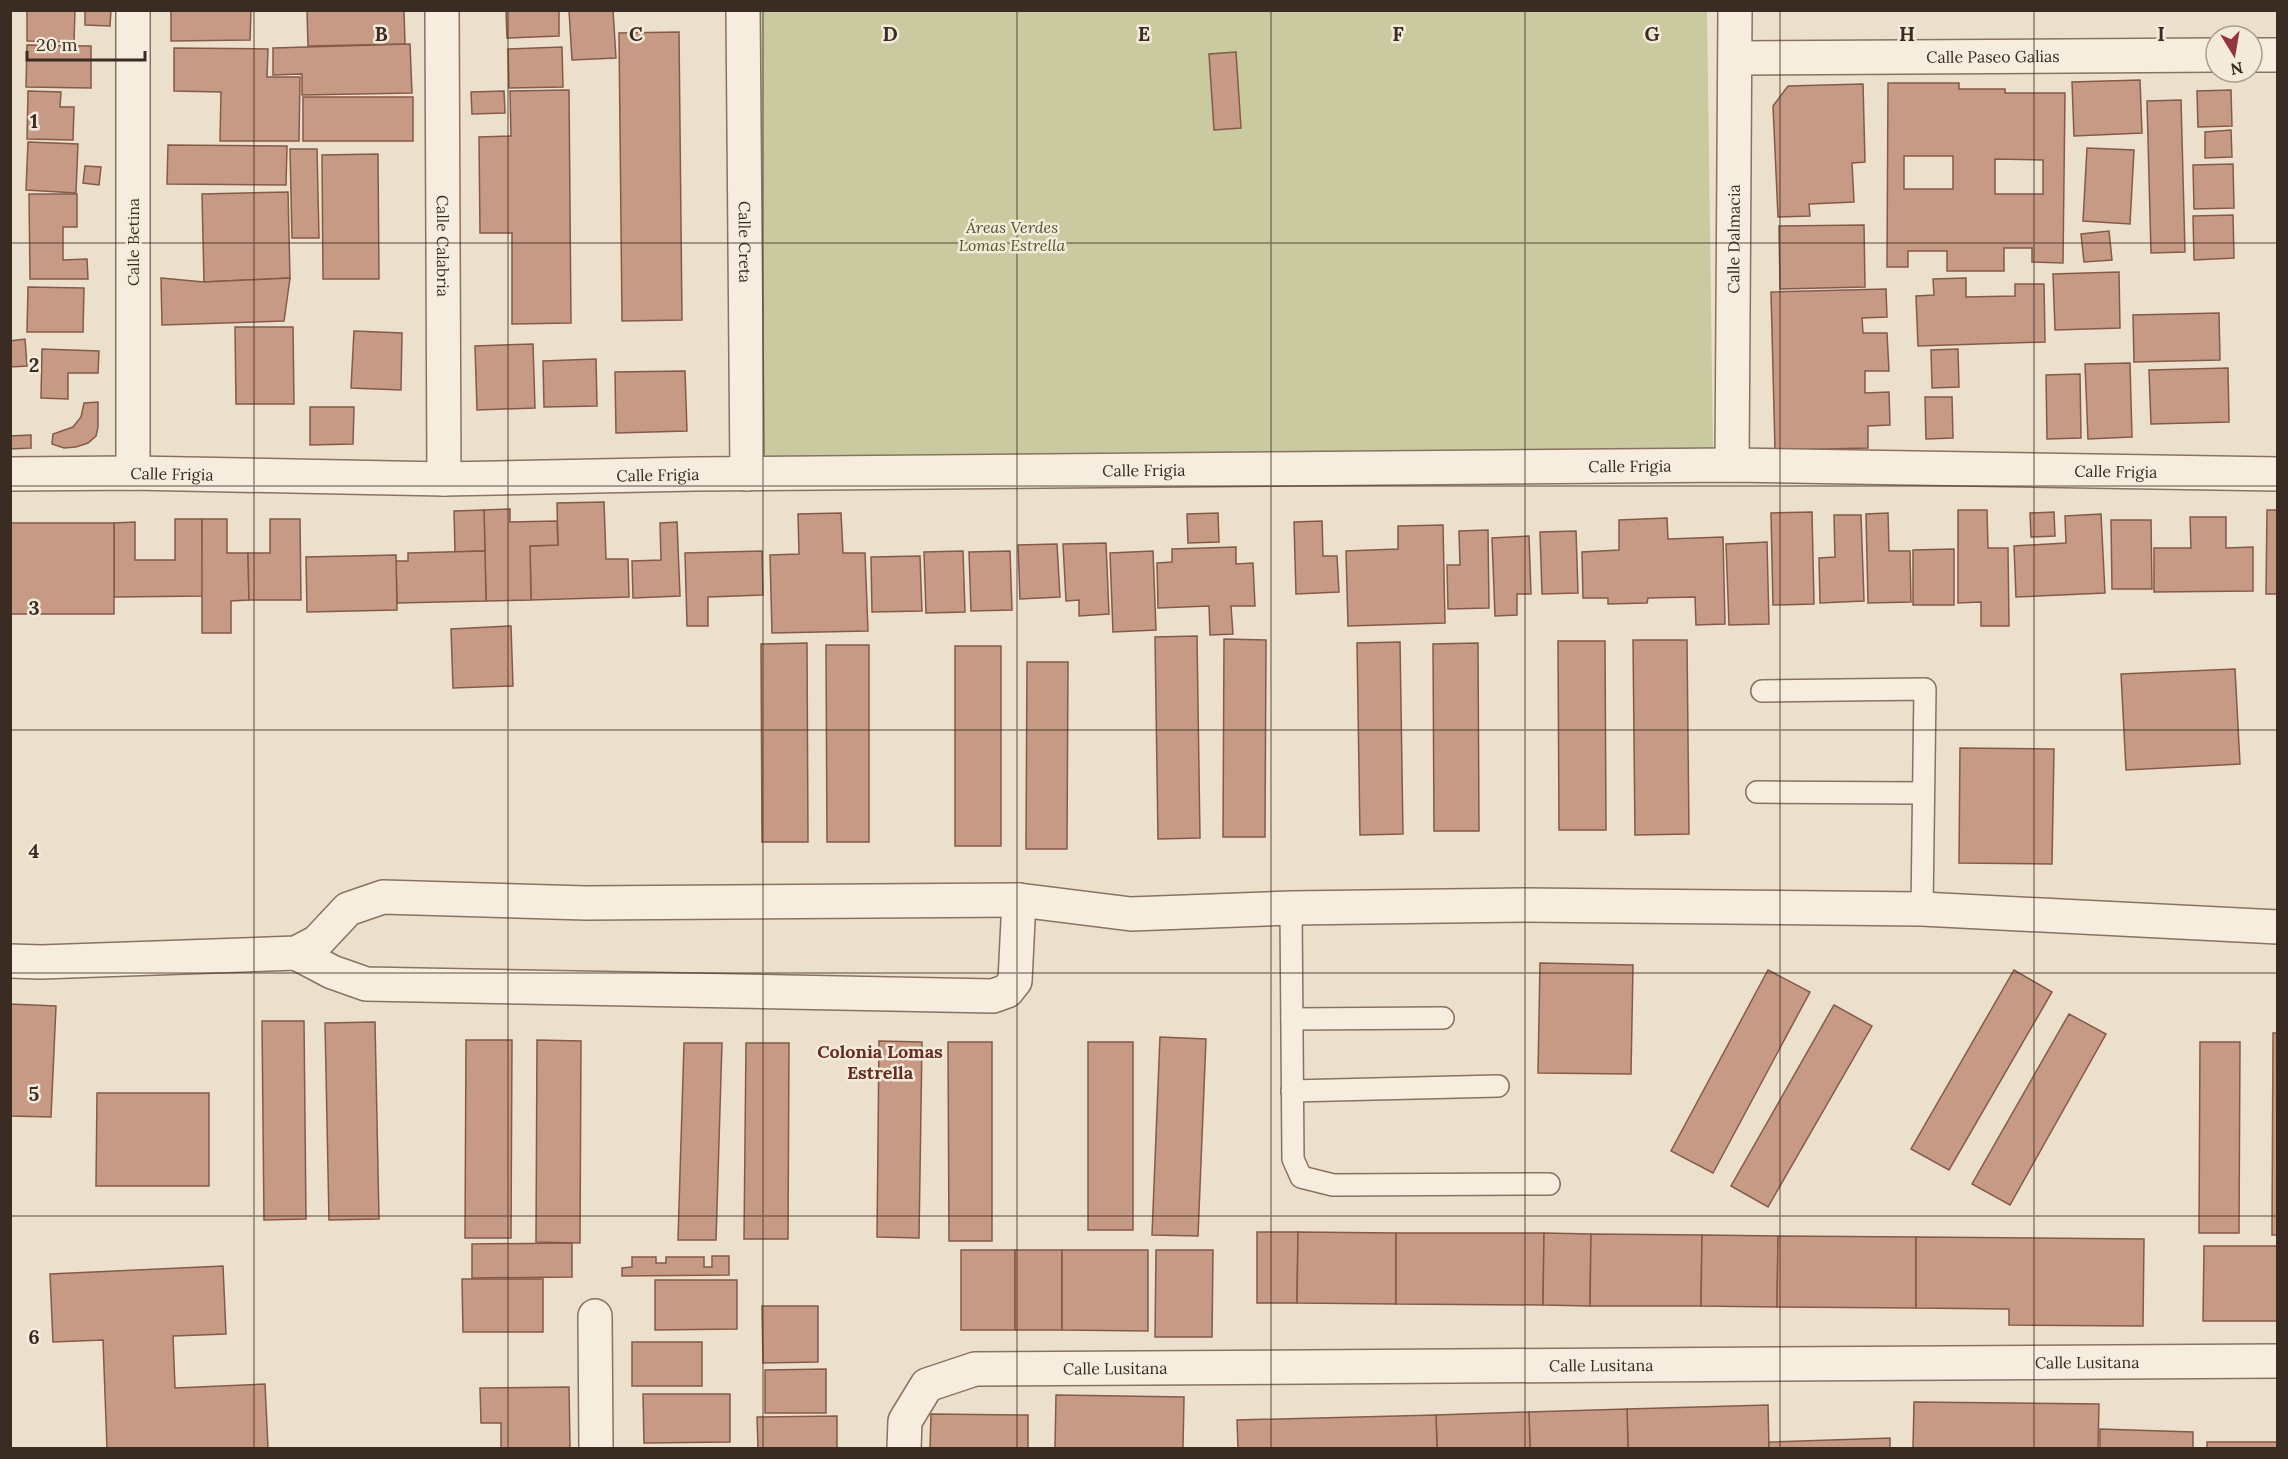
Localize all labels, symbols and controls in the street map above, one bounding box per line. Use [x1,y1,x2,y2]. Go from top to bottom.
text: B [374,21,388,46]
text: C [629,21,643,46]
text: D [882,21,898,46]
text: E [1138,21,1150,46]
text: F [1392,21,1404,46]
text: G [1644,21,1660,46]
text: H [1899,21,1915,46]
text: I [2157,21,2165,46]
scale bar [27,24,146,62]
north arrow [2204,24,2264,84]
text: 20 m [36,33,78,56]
street label: Calle Paseo Galias [1926,46,2060,67]
text: N [2229,58,2245,80]
text: 1 [30,108,38,133]
street label: Calle Dalmacia [1723,184,1744,294]
street label: Calle Calabria [433,195,453,297]
street label: Calle Betina [123,198,143,286]
street label: Calle Creta [735,201,755,283]
park label: Áreas Verdes Lomas Estrella [959,217,1066,255]
text: 2 [29,352,39,377]
street label: Calle Frigia [1588,456,1672,476]
street label: Calle Frigia [1102,460,1186,480]
street label: Calle Frigia [2074,461,2158,482]
street label: Calle Frigia [130,463,214,485]
street label: Calle Frigia [616,464,700,486]
text: 3 [28,595,40,620]
text: 4 [29,838,40,863]
district label: Colonia Lomas Estrella [817,1040,943,1084]
text: 5 [29,1081,40,1106]
text: 6 [28,1324,40,1349]
street label: Calle Lusitana [2035,1352,2140,1372]
street label: Calle Lusitana [1549,1355,1654,1375]
street label: Calle Lusitana [1063,1358,1168,1378]

